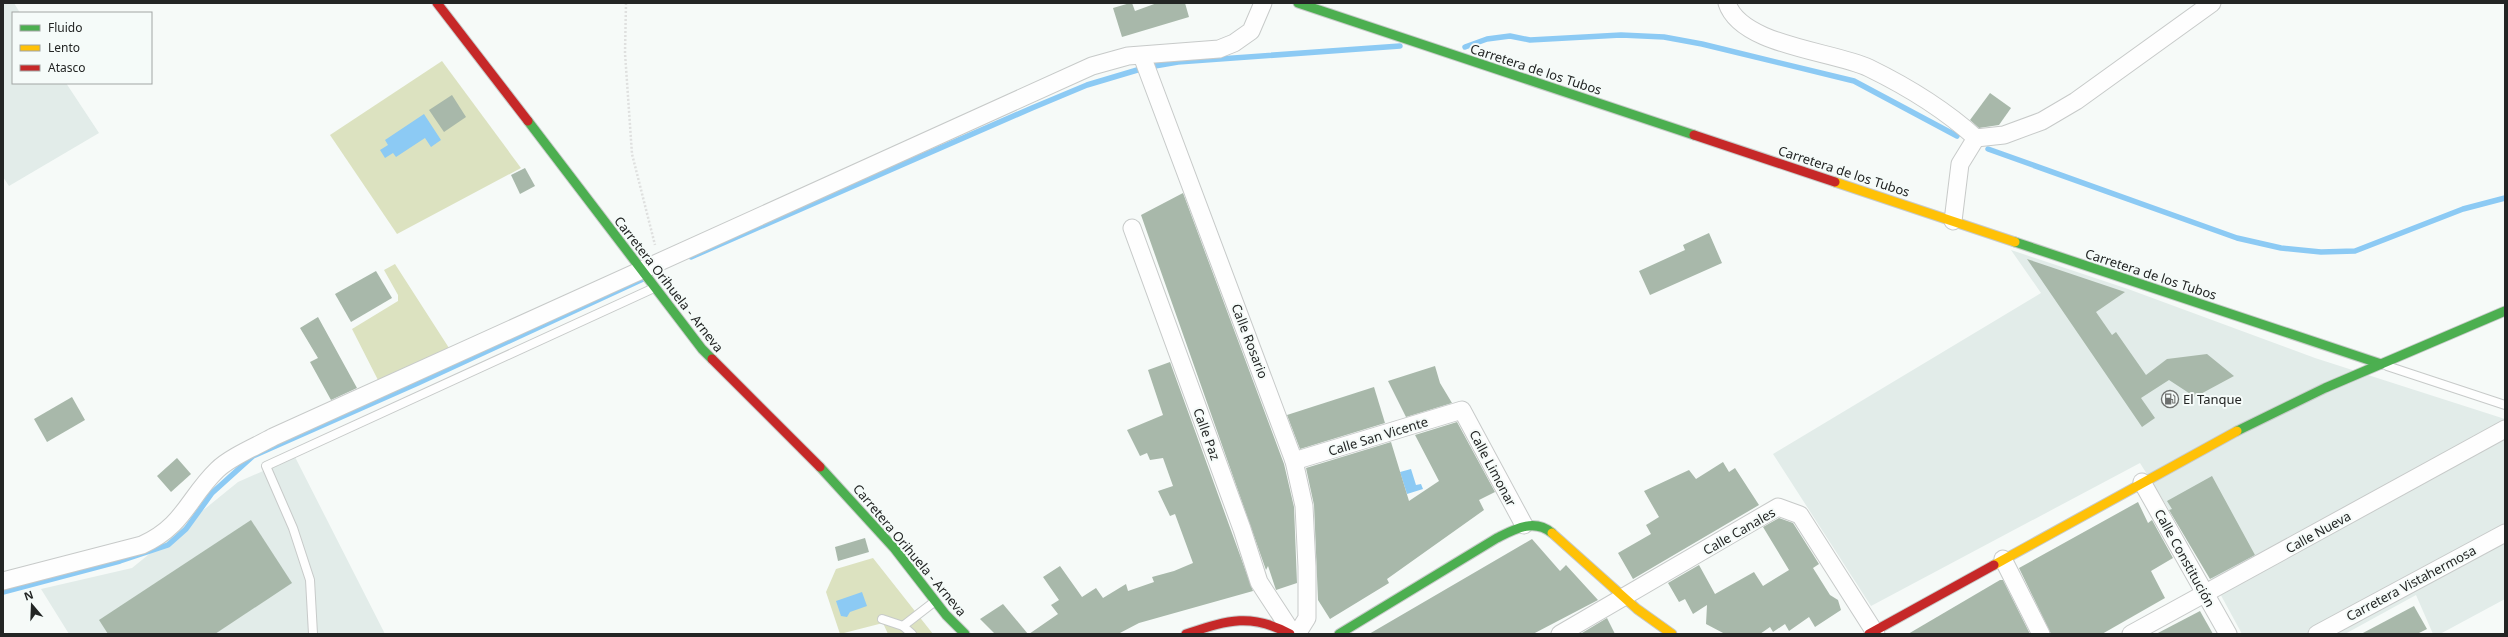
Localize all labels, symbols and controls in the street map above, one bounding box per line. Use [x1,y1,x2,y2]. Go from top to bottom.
legend [12,12,152,84]
text: Fluido [48,19,82,36]
text: Lento [48,39,80,56]
street label: Carretera de los Tubos [1468,39,1604,99]
text: Atasco [48,59,86,76]
street label: Carretera de los Tubos [1776,141,1912,201]
street label: Carretera Orihuela - Arneva [610,212,728,356]
street label: Carretera de los Tubos [2083,244,2219,304]
street label: Calle Rosario [1227,301,1273,381]
fuel station icon: El Tanque [2160,389,2180,409]
place label: El Tanque [2183,390,2242,408]
street label: Calle Paz [1189,405,1225,463]
street label: Calle San Vicente [1326,412,1430,460]
street label: Calle Limonar [1465,427,1521,510]
street label: Carretera Orihuela - Arneva [849,480,971,620]
street label: Calle Canales [1700,503,1778,559]
street label: Calle Constitución [2151,506,2219,610]
street label: Calle Nueva [2282,507,2354,557]
street label: Carretera Vistahermosa [2343,541,2479,625]
north arrow [12,585,52,625]
text: N [22,587,35,604]

